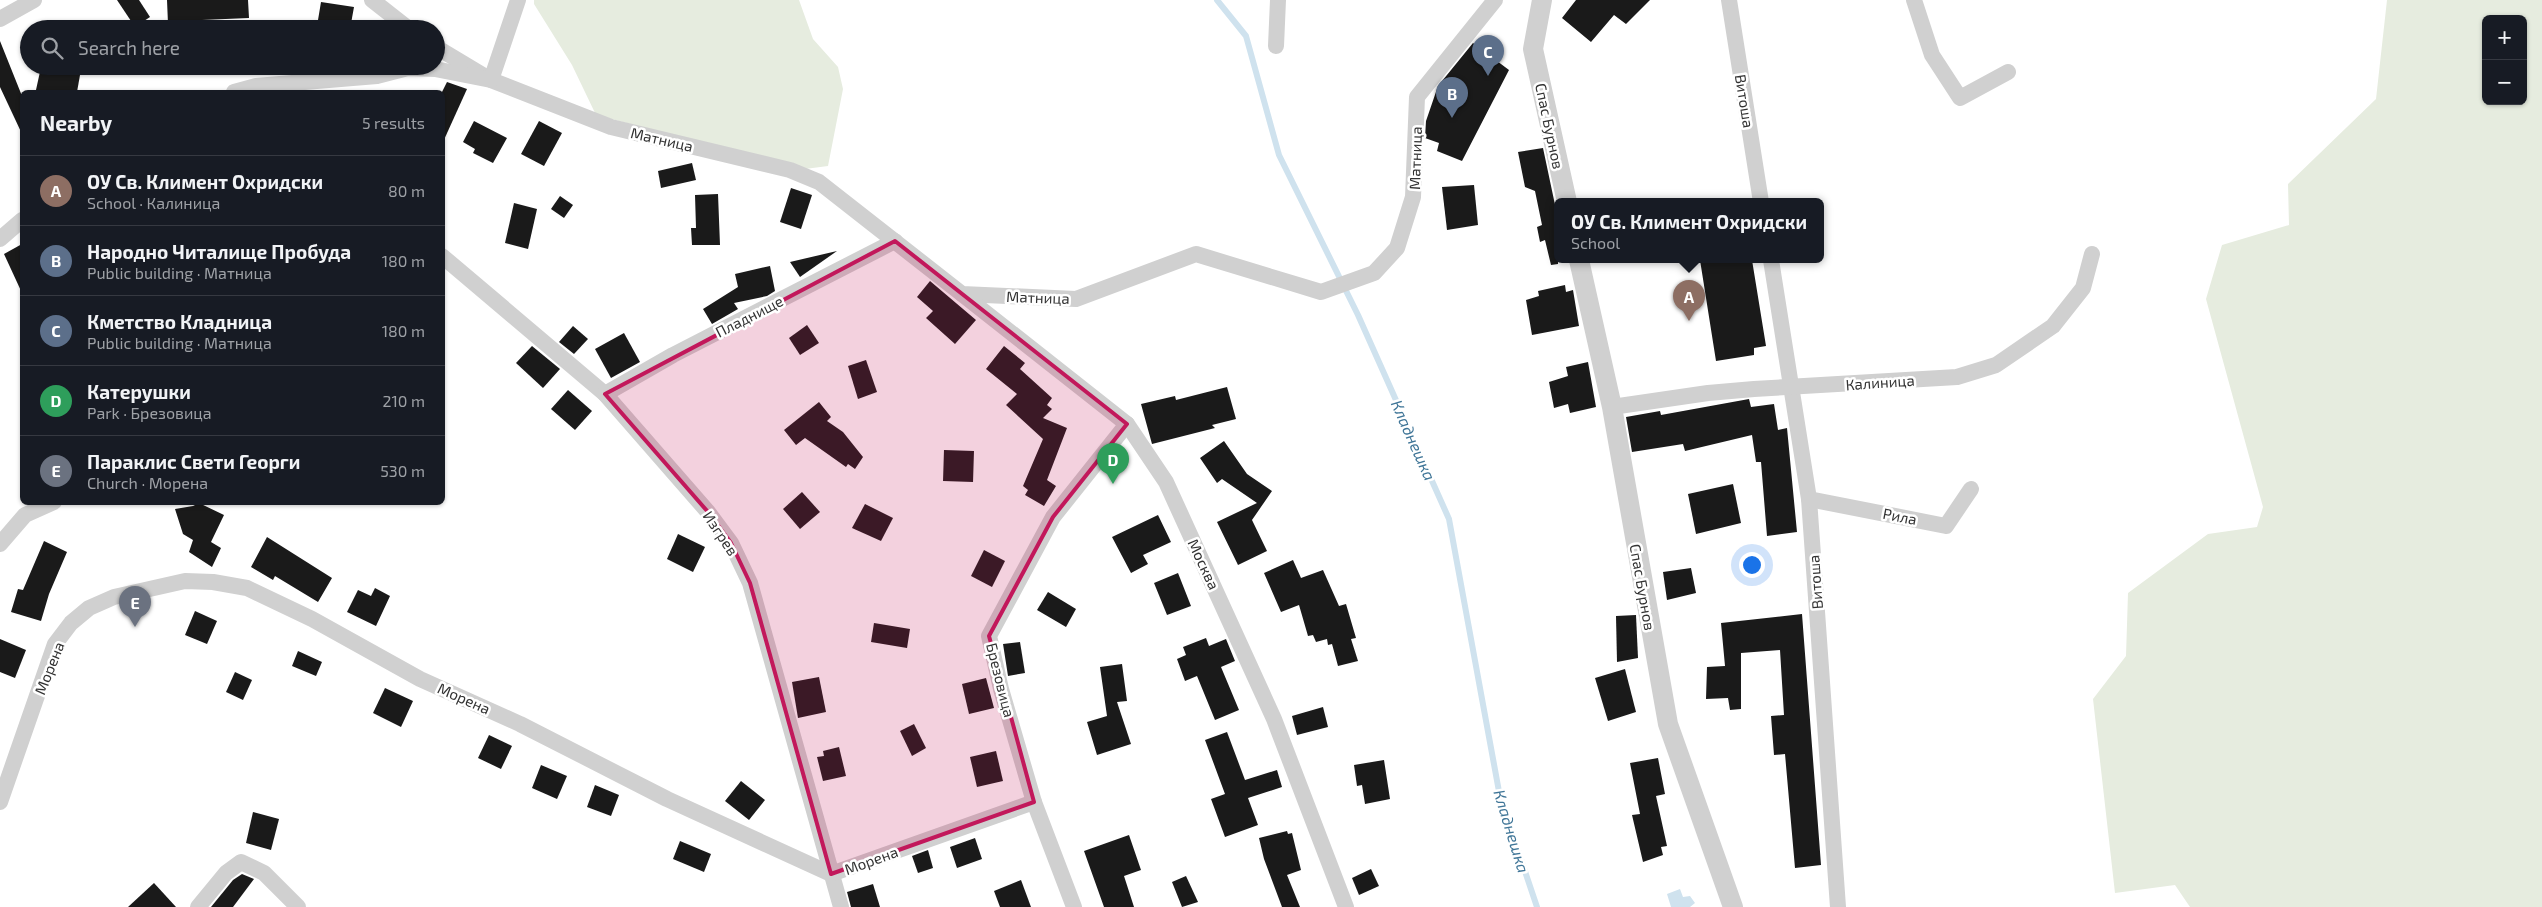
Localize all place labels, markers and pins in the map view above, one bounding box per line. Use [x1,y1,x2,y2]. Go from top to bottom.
pin: C [1472,35,1504,76]
pin: B [1436,77,1468,118]
pin: A [1673,280,1705,321]
pin: D [1097,443,1129,484]
pin: E [119,586,151,627]

